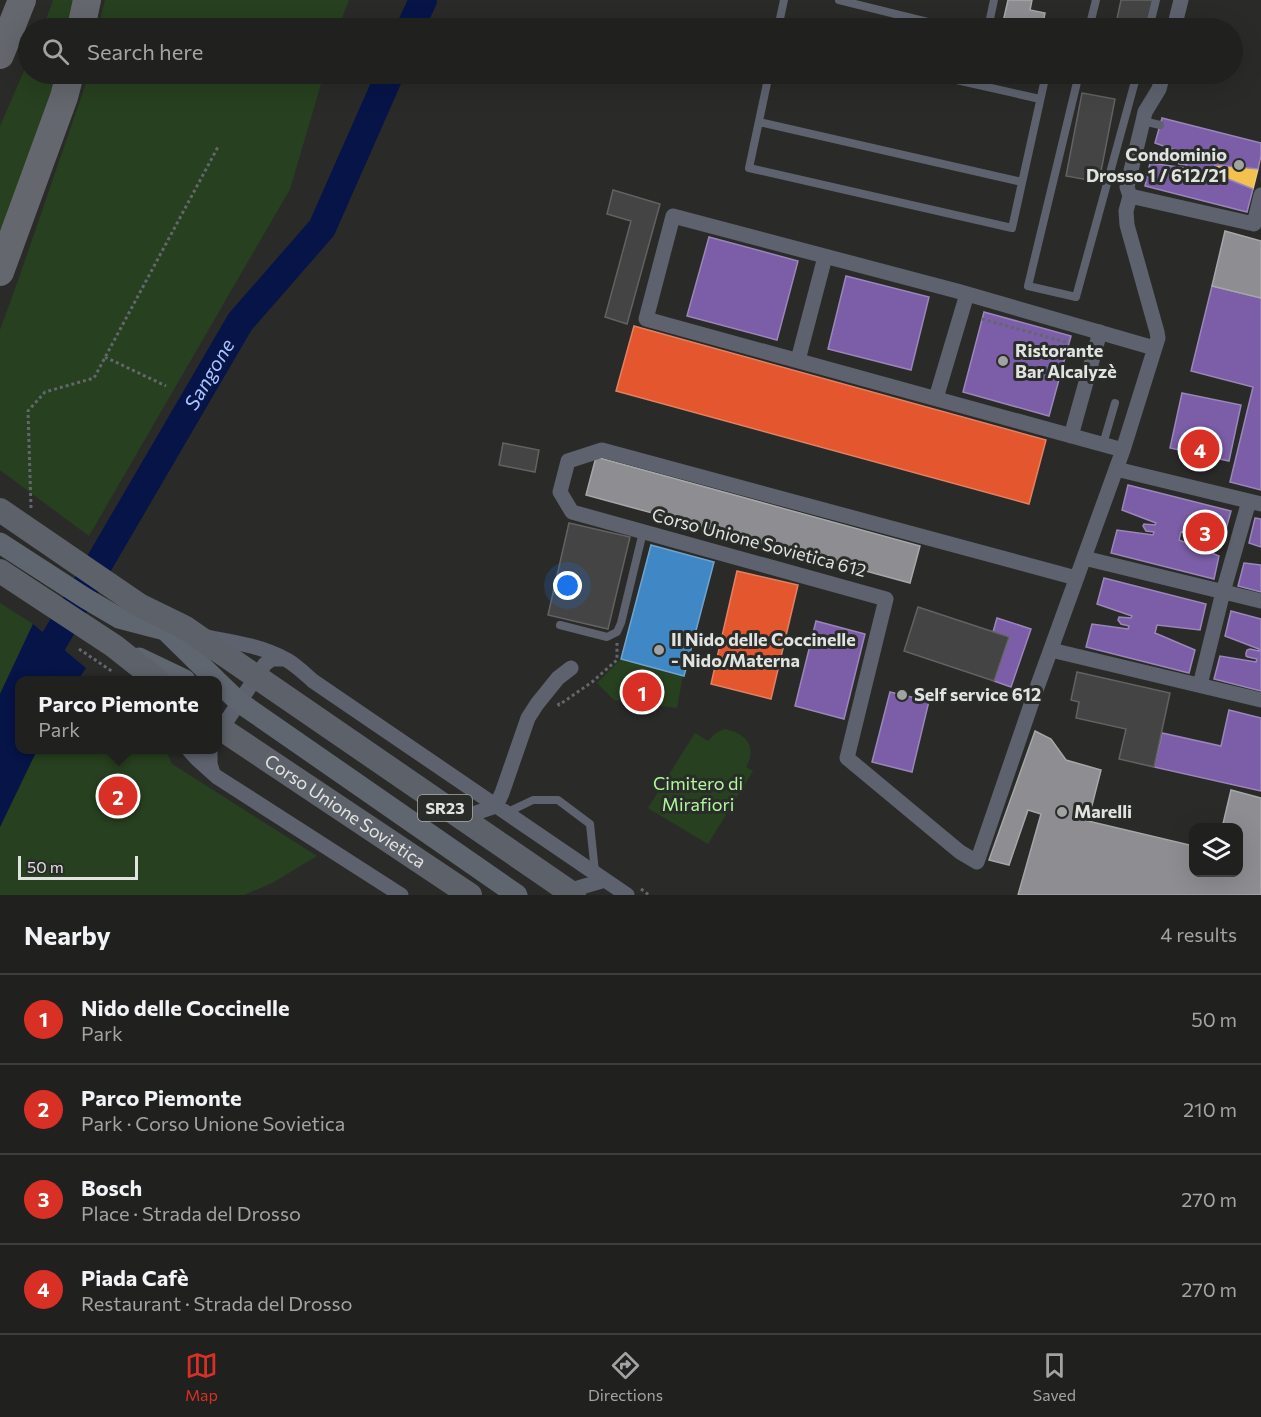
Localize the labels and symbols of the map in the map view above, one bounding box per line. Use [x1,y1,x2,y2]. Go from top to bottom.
place label: Condominio Drosso 1 / 612/21 [1086,143,1227,186]
marker: Condominio Drosso 1 / 612/21 [1232,158,1246,172]
water label: Sangone [179,334,239,414]
place label: Ristorante Bar Alcalyzè [1015,339,1117,382]
marker: Ristorante Bar Alcalyzè [996,354,1010,368]
pin: 4 [1180,426,1220,472]
street label: Corso Unione Sovietica 612 [650,503,869,581]
pin: 3 [1186,510,1224,554]
your location [553,571,582,600]
place label: Il Nido delle Coccinelle - Nido/Materna [671,628,856,671]
marker: Il Nido delle Coccinelle - Nido/Materna [652,643,666,657]
pin: 1 [622,670,662,714]
place label: Self service 612 [914,683,1041,705]
marker: Self service 612 [895,688,909,702]
street label: Corso Unione Sovietica [261,749,430,872]
park label: Cimitero di Mirafiori [653,772,743,815]
pin: 2 [98,774,138,818]
road number: SR23 [418,795,472,821]
place label: Marelli [1074,800,1132,822]
marker: Marelli [1055,805,1069,819]
scale bar [18,853,138,880]

